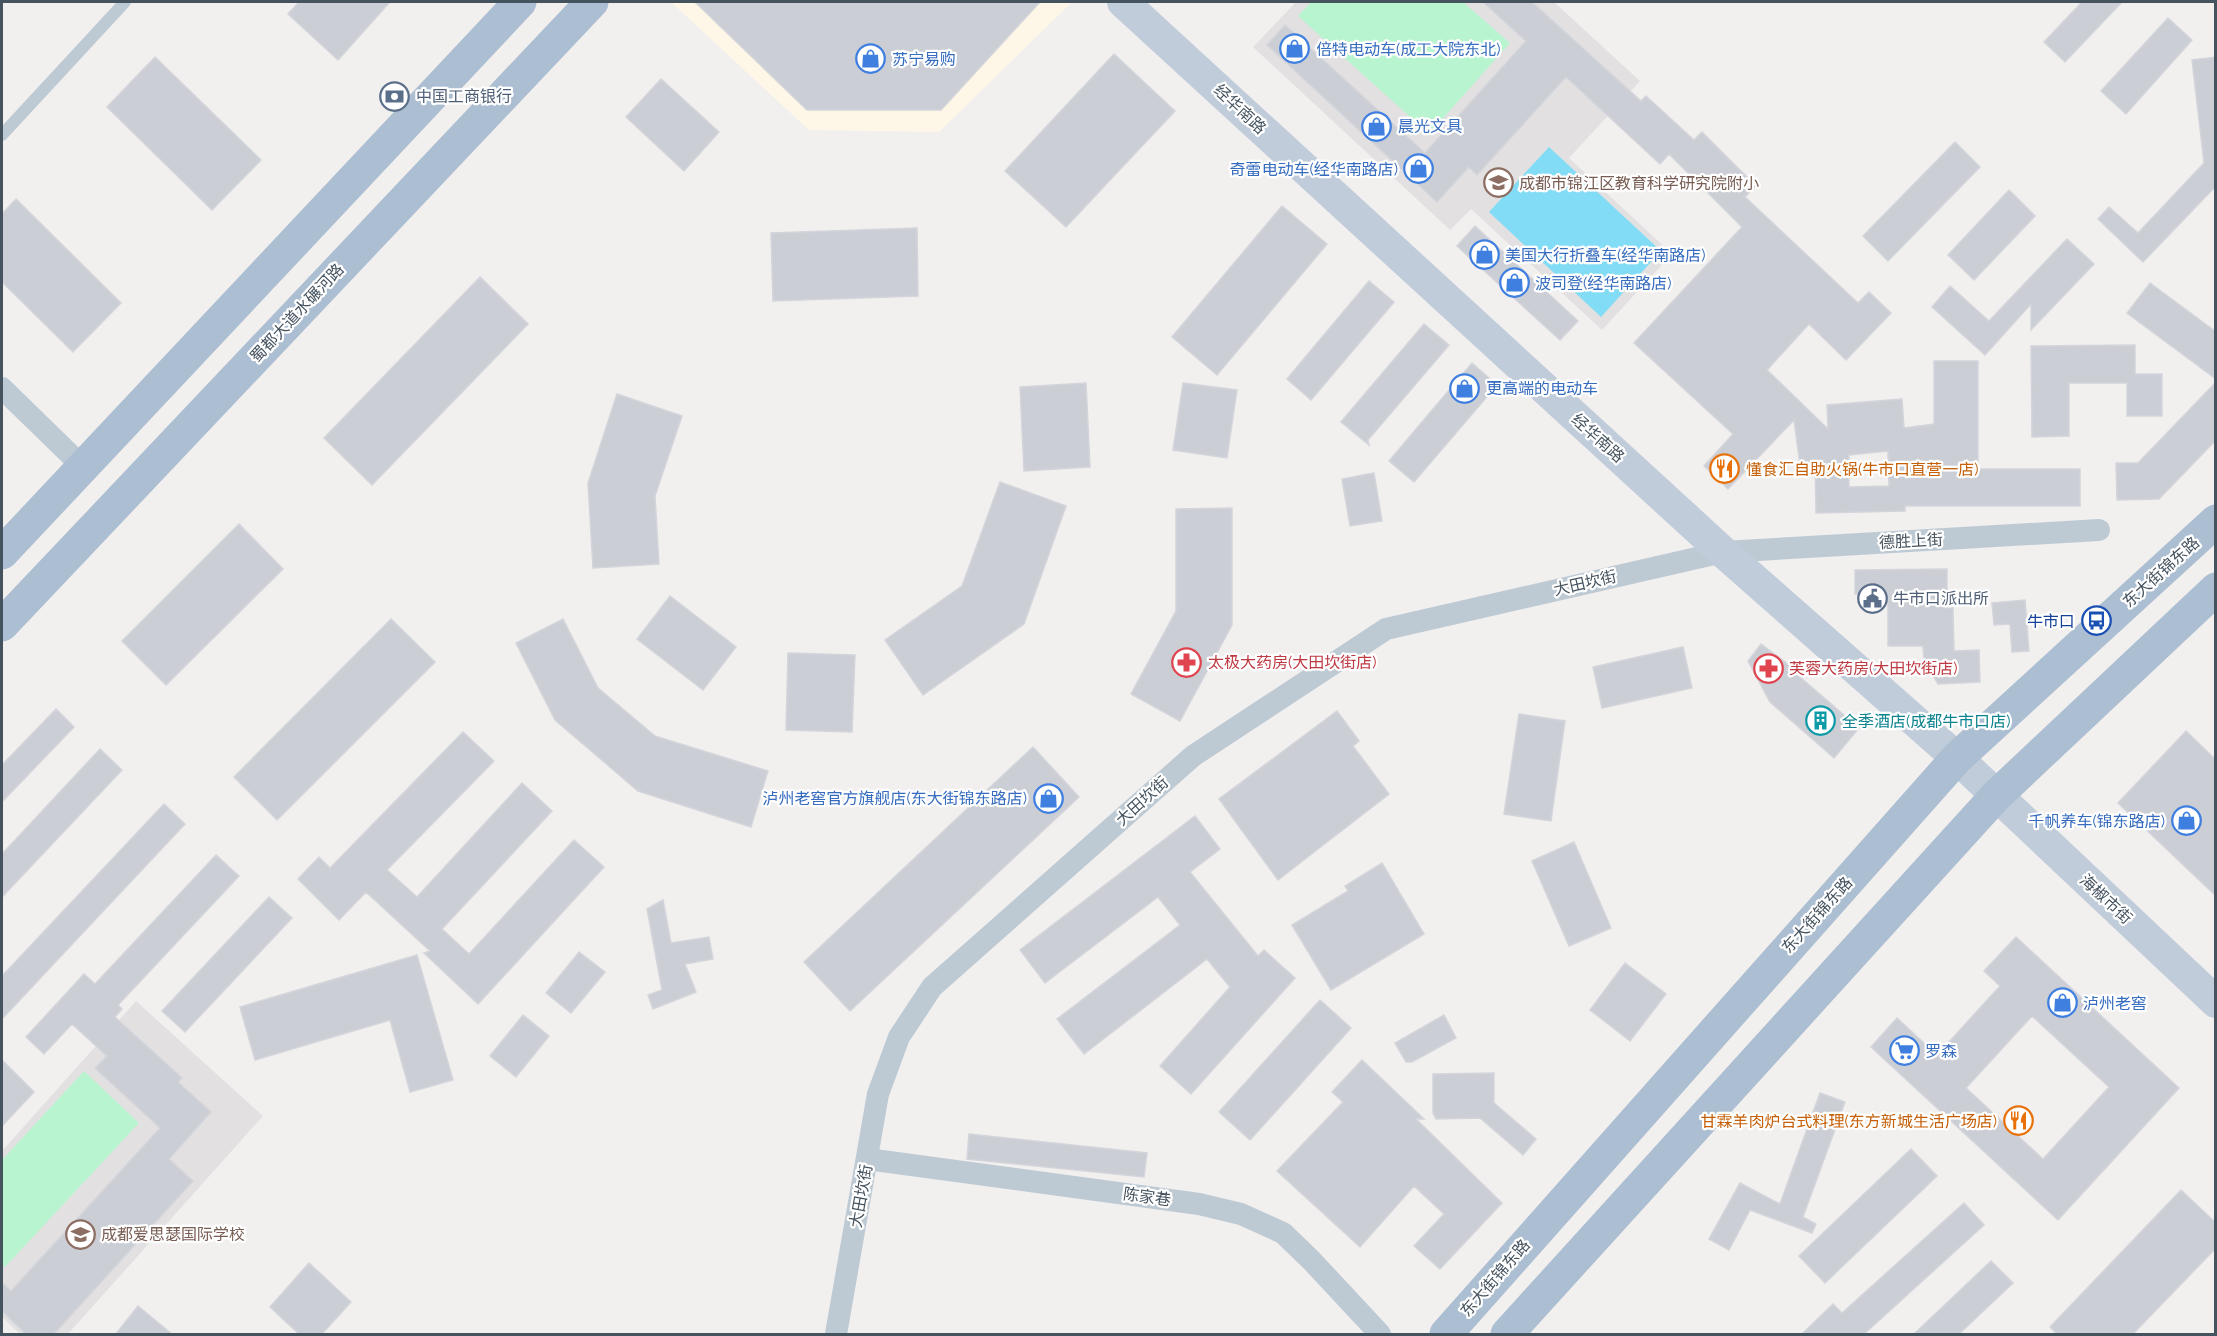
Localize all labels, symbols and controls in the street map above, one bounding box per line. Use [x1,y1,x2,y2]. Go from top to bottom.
shop icon: 倍特电动车(成工大院东北) [1279,33,1311,65]
place label: 倍特电动车(成工大院东北) [1316,40,1501,59]
shop icon: 苏宁易购 [855,43,887,75]
place label: 苏宁易购 [892,50,956,69]
bank icon: 中国工商银行 [379,80,411,112]
street label: 经华南路 [1210,80,1270,138]
place label: 中国工商银行 [416,87,512,106]
shop icon: 晨光文具 [1361,110,1393,142]
place label: 晨光文具 [1398,117,1462,136]
shop icon: 奇蕾电动车(经华南路店) [1403,153,1435,185]
place label: 奇蕾电动车(经华南路店) [1229,160,1398,179]
school or university icon: 成都市锦江区教育科学研究院附小 [1482,167,1514,199]
place label: 成都市锦江区教育科学研究院附小 [1519,174,1759,193]
shop icon: 美国大行折叠车(经华南路店) [1468,239,1500,271]
place label: 美国大行折叠车(经华南路店) [1505,246,1706,265]
street label: 蜀都大道水碾河路 [246,260,348,366]
shop icon: 波司登(经华南路店) [1498,267,1530,299]
place label: 波司登(经华南路店) [1535,274,1672,293]
shop icon: 更高端的电动车 [1449,372,1481,404]
place label: 更高端的电动车 [1486,379,1598,398]
street label: 经华南路 [1568,410,1628,466]
restaurant icon: 懂食汇自助火锅(牛市口直营一店) [1709,453,1741,485]
place label: 懂食汇自助火锅(牛市口直营一店) [1746,460,1979,479]
street label: 德胜上街 [1879,530,1943,552]
street label: 东大街锦东路 [2119,533,2203,611]
street label: 大田坎街 [1552,567,1618,599]
public building icon: 牛市口派出所 [1856,582,1888,614]
place label: 牛市口派出所 [1893,589,1989,608]
bus stop icon: 牛市口 [2080,605,2112,637]
place label: 牛市口 [2027,612,2075,631]
pharmacy icon: 太极大药房(大田坎街店) [1171,646,1203,678]
pharmacy icon: 芙蓉大药房(大田坎街店) [1752,652,1784,684]
place label: 太极大药房(大田坎街店) [1208,653,1377,672]
place label: 芙蓉大药房(大田坎街店) [1789,659,1958,678]
building icon: 全季酒店(成都牛市口店) [1805,705,1837,737]
place label: 全季酒店(成都牛市口店) [1842,712,2011,731]
street label: 大田坎街 [1112,773,1172,829]
shop icon: 泸州老窖官方旗舰店(东大街锦东路店) [1032,782,1064,814]
place label: 泸州老窖官方旗舰店(东大街锦东路店) [762,789,1027,808]
shop icon: 千帆养车(锦东路店) [2170,805,2202,837]
place label: 千帆养车(锦东路店) [2028,812,2165,831]
street label: 海椒市街 [2076,870,2136,928]
street label: 东大街锦东路 [1778,873,1856,957]
shop icon: 泸州老窖 [2046,987,2078,1019]
place label: 泸州老窖 [2083,994,2147,1013]
supermarket icon: 罗森 [1888,1035,1920,1067]
place label: 罗森 [1925,1042,1957,1061]
restaurant icon: 甘霖羊肉炉台式料理(东方新城生活广场店) [2002,1105,2034,1137]
place label: 甘霖羊肉炉台式料理(东方新城生活广场店) [1700,1112,1997,1131]
street label: 大田坎街 [846,1163,876,1229]
street label: 陈家巷 [1122,1184,1172,1210]
school or university icon: 成都爱思瑟国际学校 [64,1218,96,1250]
place label: 成都爱思瑟国际学校 [101,1225,245,1244]
street label: 东大街锦东路 [1456,1236,1534,1320]

